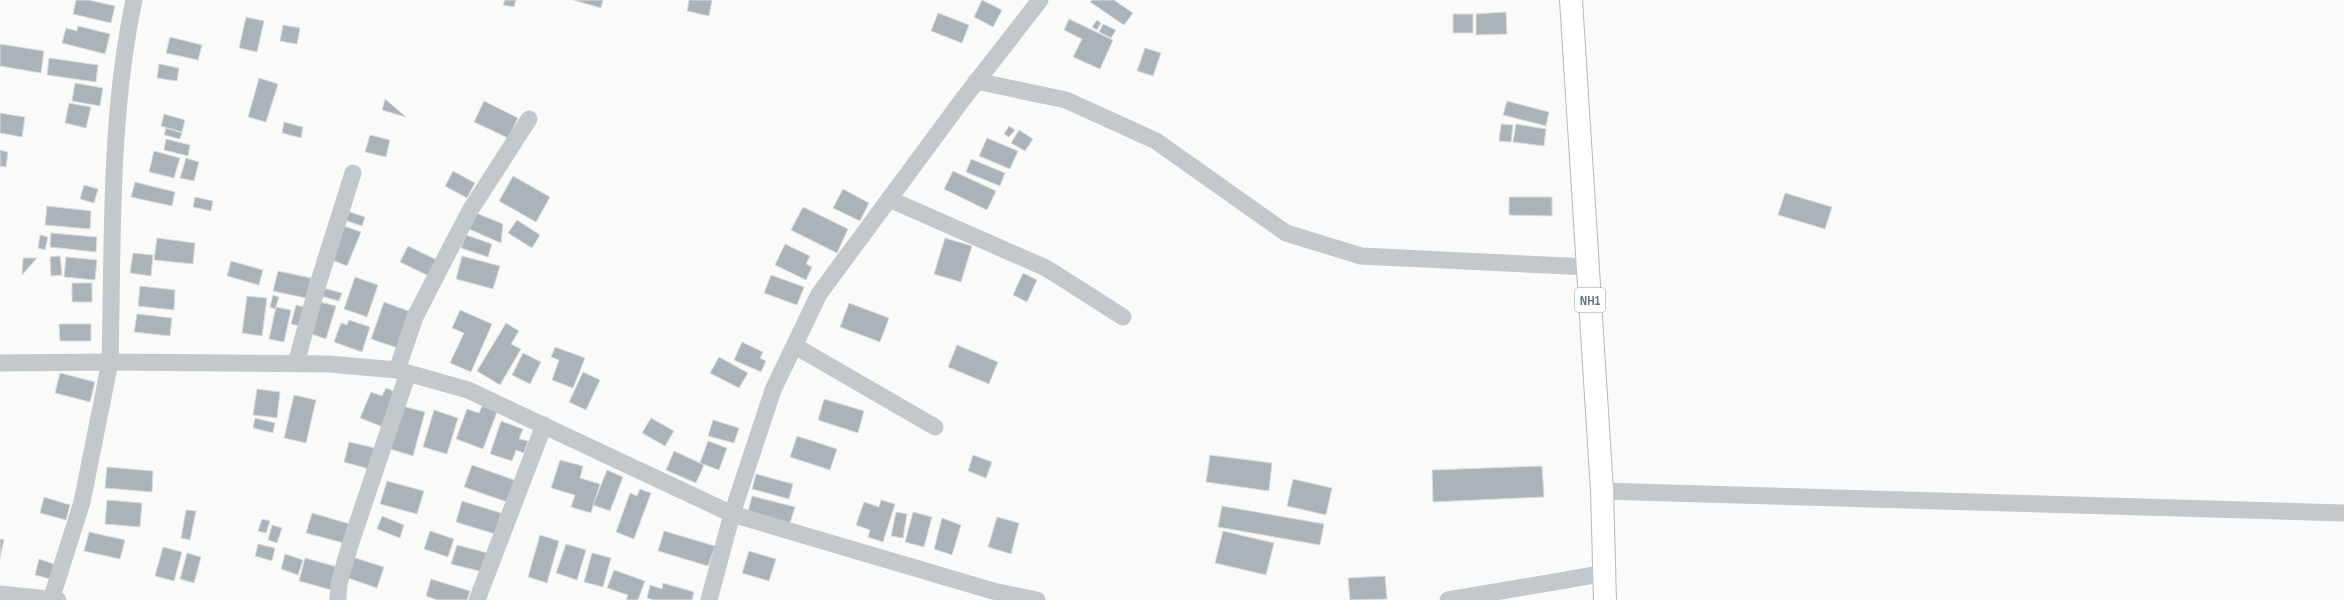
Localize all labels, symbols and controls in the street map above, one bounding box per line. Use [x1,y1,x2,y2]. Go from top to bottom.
road number: NH1 [1575,288,1605,312]

